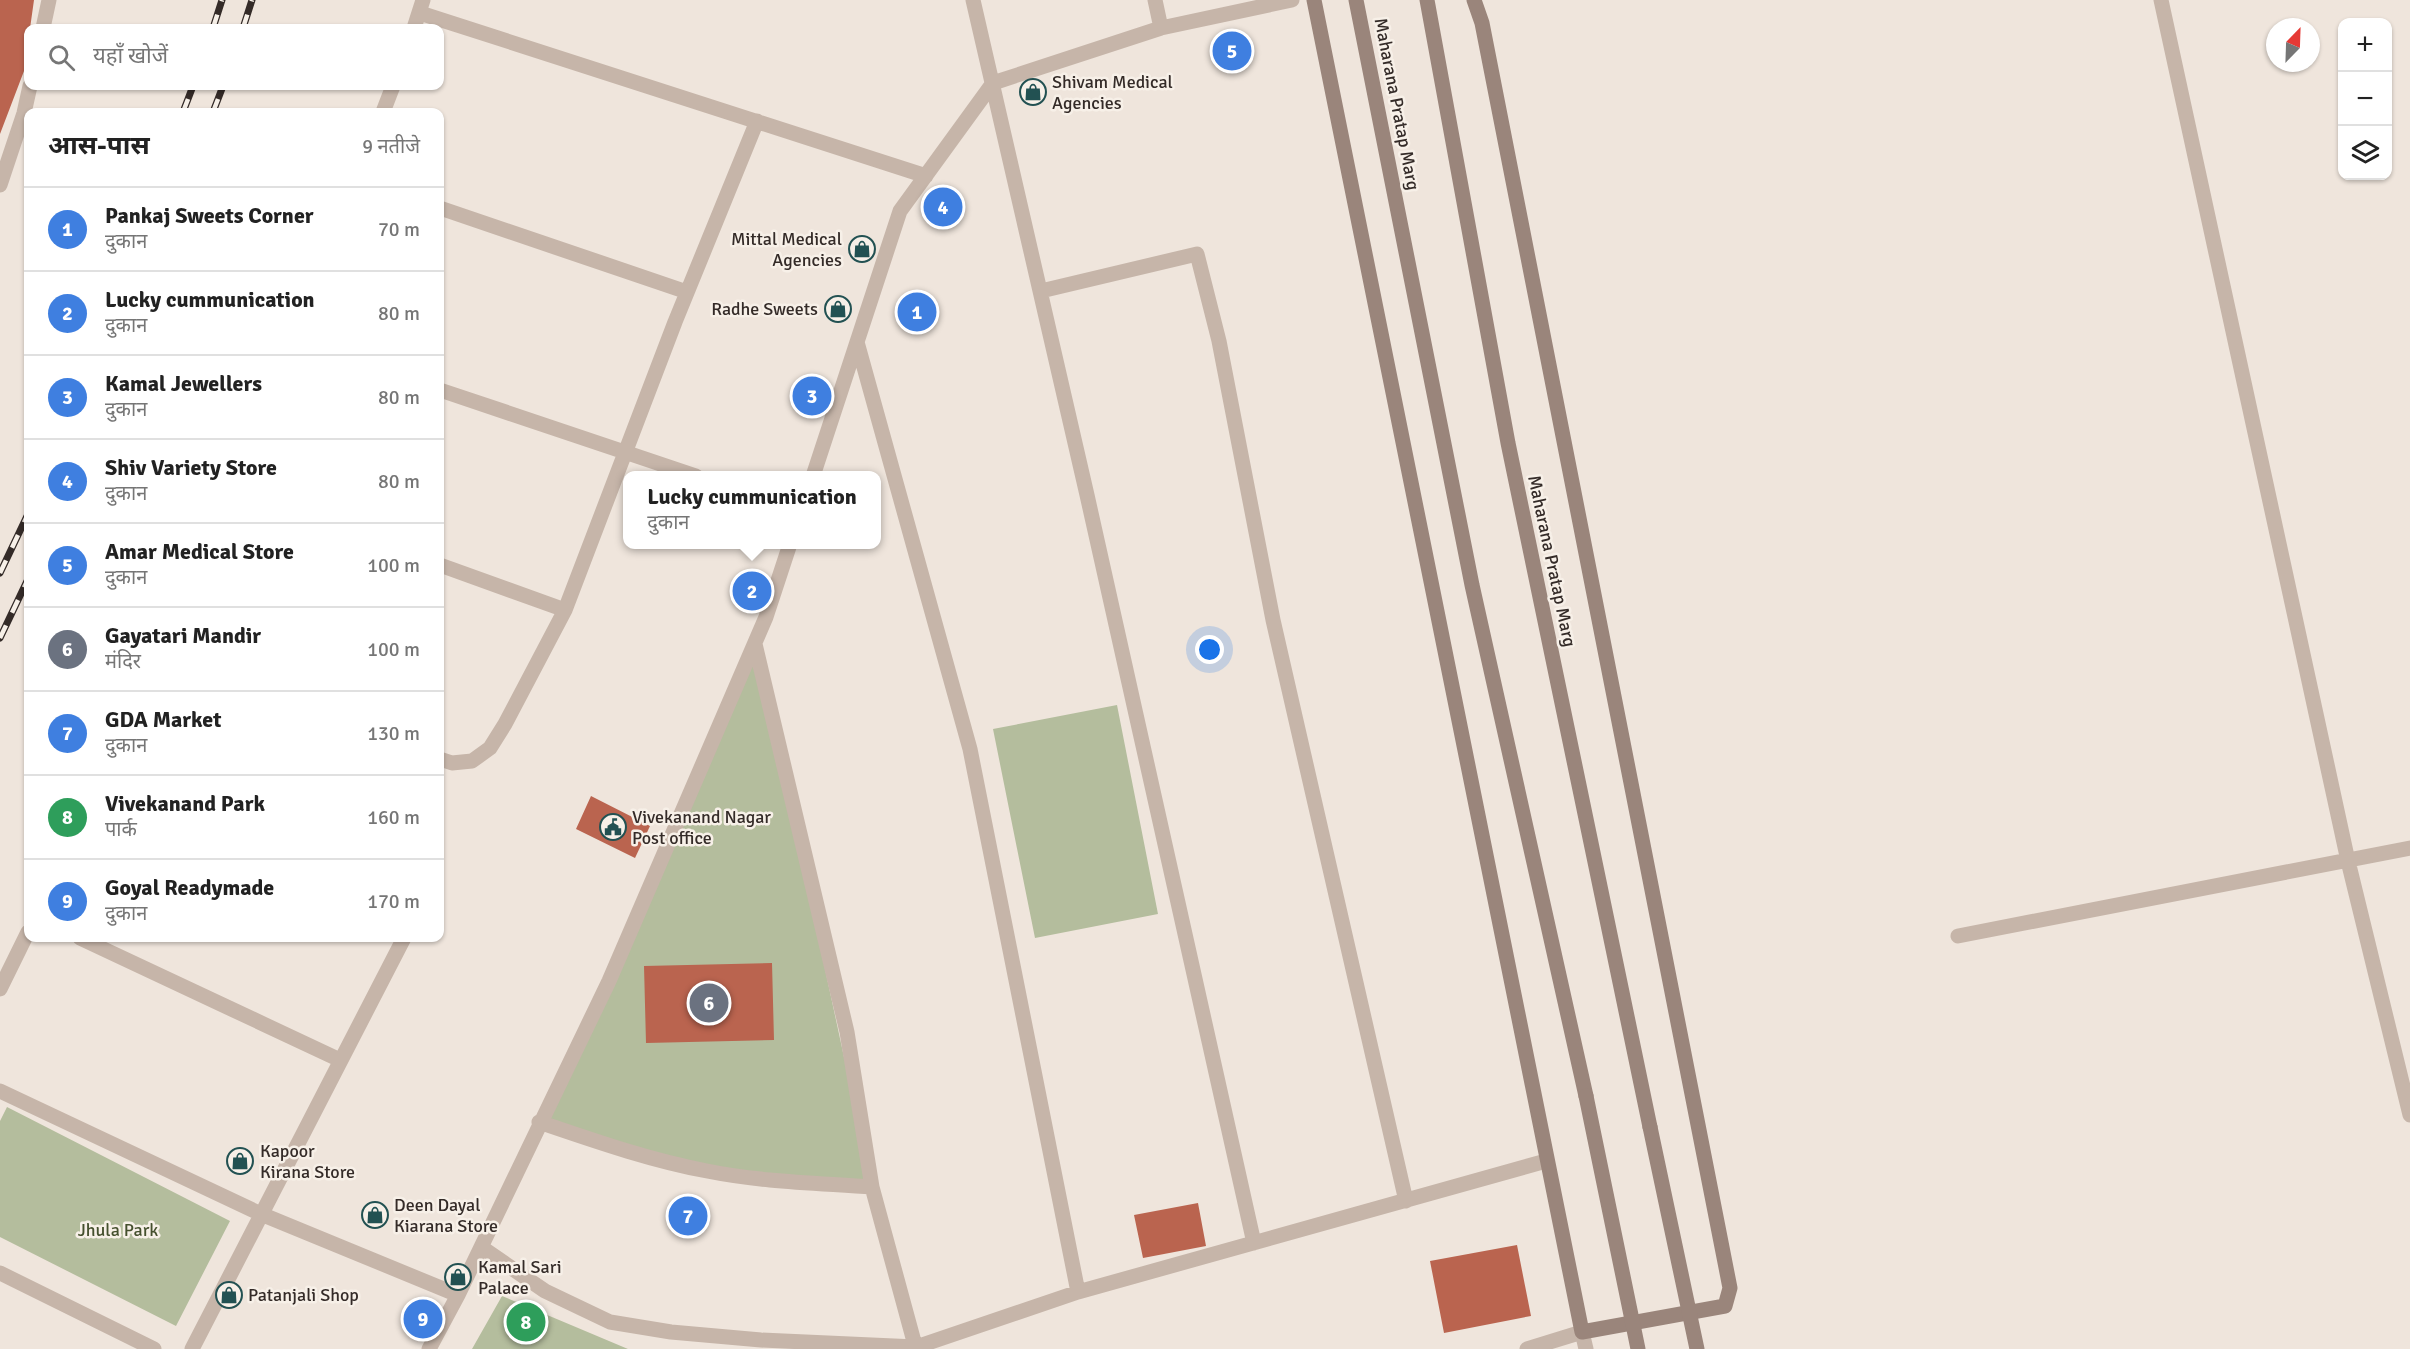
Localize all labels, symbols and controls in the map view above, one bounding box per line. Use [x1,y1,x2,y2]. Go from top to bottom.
street label: Maharana Pratap Marg [1370,16,1424,192]
north arrow [2266,18,2320,72]
map controls [2338,18,2392,180]
button: + [2338,18,2392,72]
search box [24,24,444,90]
pin: 5 [1212,28,1252,74]
icon: search [45,41,78,74]
text: यहाँ खोजें [93,42,168,69]
place label: Shivam Medical Agencies [1052,71,1173,114]
button: − [2338,72,2392,126]
shop icon: Shivam Medical Agencies [1018,77,1048,107]
button: layers [2338,126,2392,180]
text: आस-पास [48,130,150,162]
text: 9 नतीजे [362,134,420,159]
pin: 4 [924,184,962,230]
text: Pankaj Sweets Corner [105,202,314,229]
text: 1 [62,217,73,242]
text: 70 m [378,217,420,242]
place label: Mittal Medical Agencies [731,228,842,271]
text: दुकान [105,229,147,254]
shop icon: Mittal Medical Agencies [847,234,877,264]
text: Lucky cummunication [105,286,315,313]
pin: 1 [898,290,936,334]
shop icon: Radhe Sweets [823,294,853,324]
place label: Radhe Sweets [711,298,818,320]
text: 2 [62,301,73,326]
text: 80 m [378,301,420,326]
text: दुकान [105,313,147,338]
text: Kamal Jewellers [105,370,262,397]
pin: 3 [792,374,832,418]
text: 3 [62,385,73,410]
text: 80 m [378,385,420,410]
text: दुकान [105,397,147,422]
text: Shiv Variety Store [105,454,277,481]
text: 4 [62,469,73,494]
text: 80 m [378,469,420,494]
popup [623,471,881,549]
street label: Maharana Pratap Marg [1523,473,1581,649]
text: दुकान [105,481,147,506]
text: Lucky cummunication [647,483,857,510]
text: दुकान [647,510,689,535]
text: Amar Medical Store [105,538,294,565]
text: 5 [62,553,73,578]
text: 100 m [367,553,420,578]
text: दुकान [105,565,147,590]
pin: 2 [732,568,771,614]
text: Gayatari Mandir [105,622,261,649]
your location [1195,635,1224,664]
text: 6 [62,637,73,662]
text: 100 m [367,637,420,662]
text: मंदिर [105,649,141,674]
text: GDA Market [105,706,221,733]
text: 7 [62,721,73,746]
text: 130 m [367,721,420,746]
text: दुकान [105,733,147,758]
text: Vivekanand Park [105,790,265,817]
text: 8 [62,805,73,830]
text: 160 m [367,805,420,830]
place label: Vivekanand Nagar Post office [632,806,771,849]
public building icon: Vivekanand Nagar Post office [598,812,628,842]
text: पार्क [105,817,137,842]
text: Goyal Readymade [105,874,274,901]
text: 9 [62,889,73,914]
text: 170 m [367,889,420,914]
text: दुकान [105,901,147,926]
pin: 6 [690,980,728,1026]
place label: Kapoor Kirana Store [260,1140,355,1183]
shop icon: Kapoor Kirana Store [225,1146,255,1176]
place label: Deen Dayal Kiarana Store [394,1194,498,1237]
pin: 7 [668,1194,708,1238]
shop icon: Deen Dayal Kiarana Store [360,1200,390,1230]
park label: Jhula Park [78,1219,158,1241]
place label: Kamal Sari Palace [478,1256,562,1299]
shop icon: Kamal Sari Palace [443,1262,473,1292]
shop icon: Patanjali Shop [214,1280,244,1310]
place label: Patanjali Shop [248,1284,359,1306]
pin: 9 [404,1296,442,1342]
pin: 8 [506,1300,546,1344]

